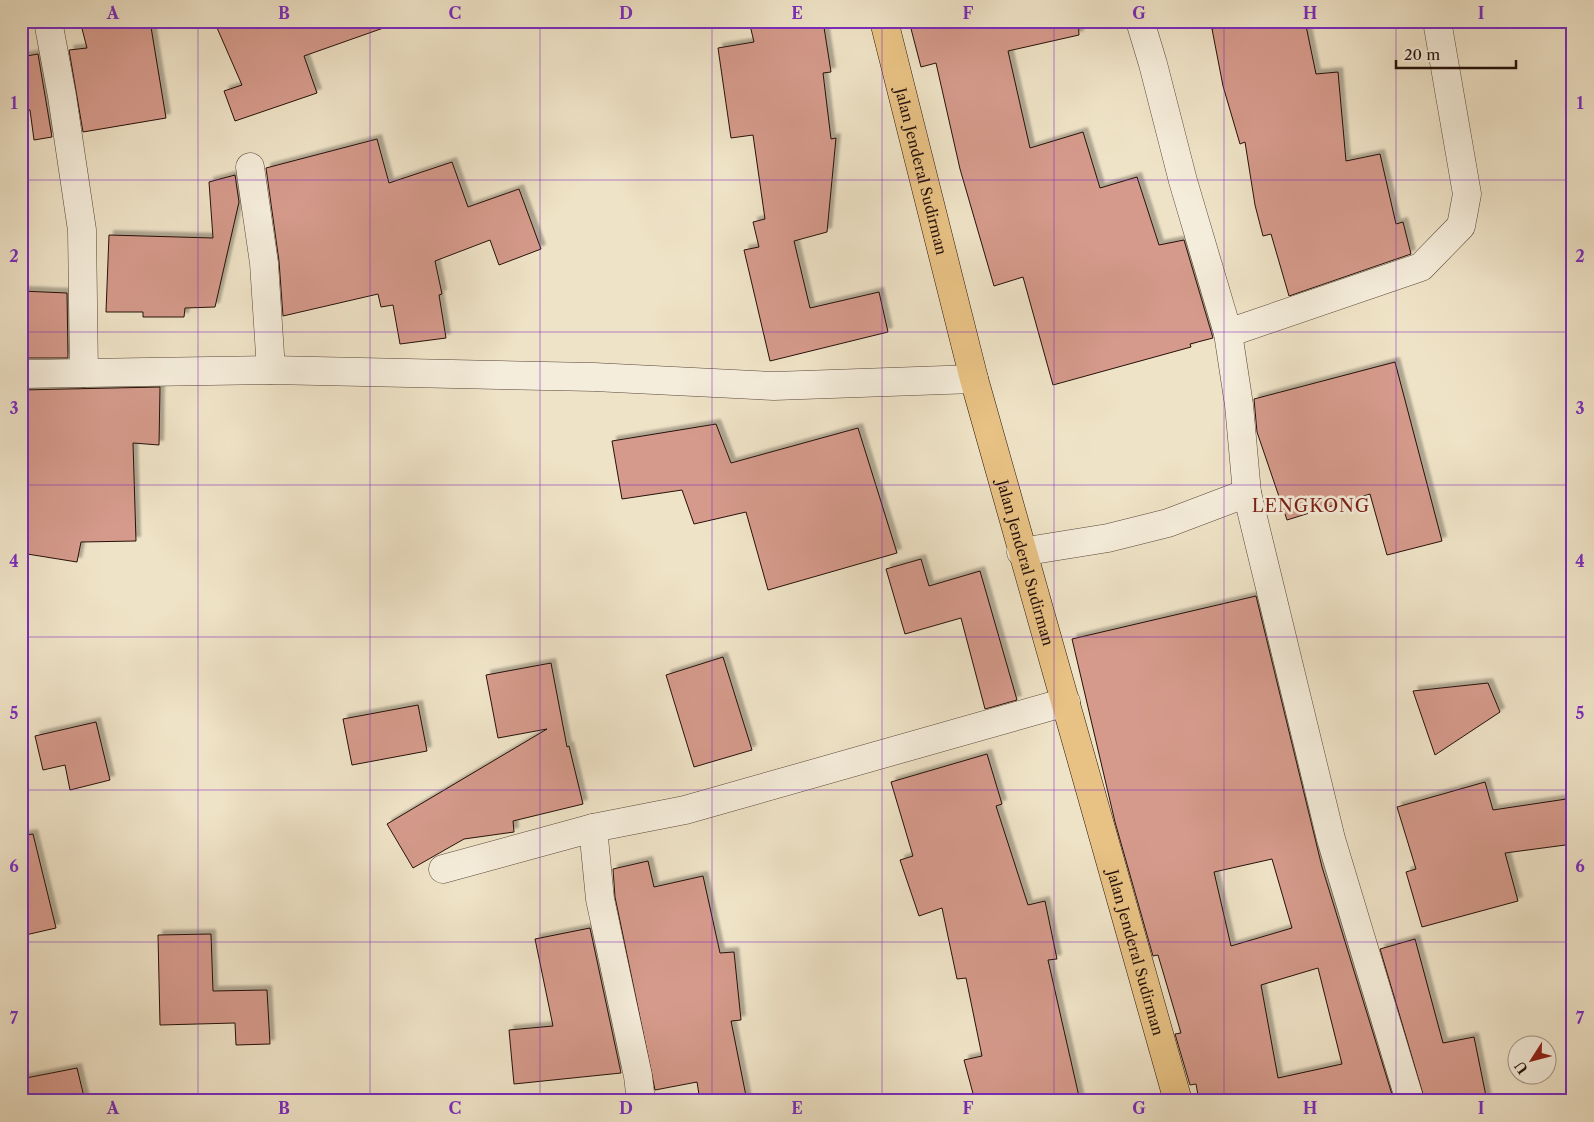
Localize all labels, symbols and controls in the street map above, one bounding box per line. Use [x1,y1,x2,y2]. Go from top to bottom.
text: A [106,3,120,23]
text: B [278,3,290,23]
text: C [449,3,461,23]
text: D [619,3,633,23]
text: E [791,3,803,23]
text: F [963,3,974,23]
text: G [1132,3,1146,23]
text: H [1303,3,1317,23]
text: I [1478,3,1485,23]
scale bar [1396,38,1516,70]
text: 20 m [1404,45,1440,64]
street label: Jalan Jenderal Sudirman [891,84,952,257]
text: 1 [10,93,18,113]
text: 1 [1576,93,1584,113]
text: 2 [9,246,19,266]
text: 2 [1575,246,1585,266]
text: 3 [9,398,19,418]
text: 3 [1575,398,1585,418]
street label: Jalan Jenderal Sudirman [993,476,1059,648]
district label: LENGKONG [1252,495,1370,517]
text: 4 [9,551,19,571]
text: 4 [1575,551,1585,571]
text: 5 [10,703,19,723]
text: 5 [1576,703,1585,723]
text: 6 [9,856,19,876]
text: 6 [1575,856,1585,876]
street label: Jalan Jenderal Sudirman [1103,865,1169,1038]
text: 7 [10,1008,19,1028]
text: 7 [1576,1008,1585,1028]
north arrow [1506,1034,1556,1084]
text: U [1510,1057,1532,1078]
text: A [106,1098,120,1118]
text: B [278,1098,290,1118]
text: C [449,1098,461,1118]
text: D [619,1098,633,1118]
text: E [791,1098,803,1118]
text: F [963,1098,974,1118]
text: G [1132,1098,1146,1118]
text: H [1303,1098,1317,1118]
text: I [1478,1098,1485,1118]

